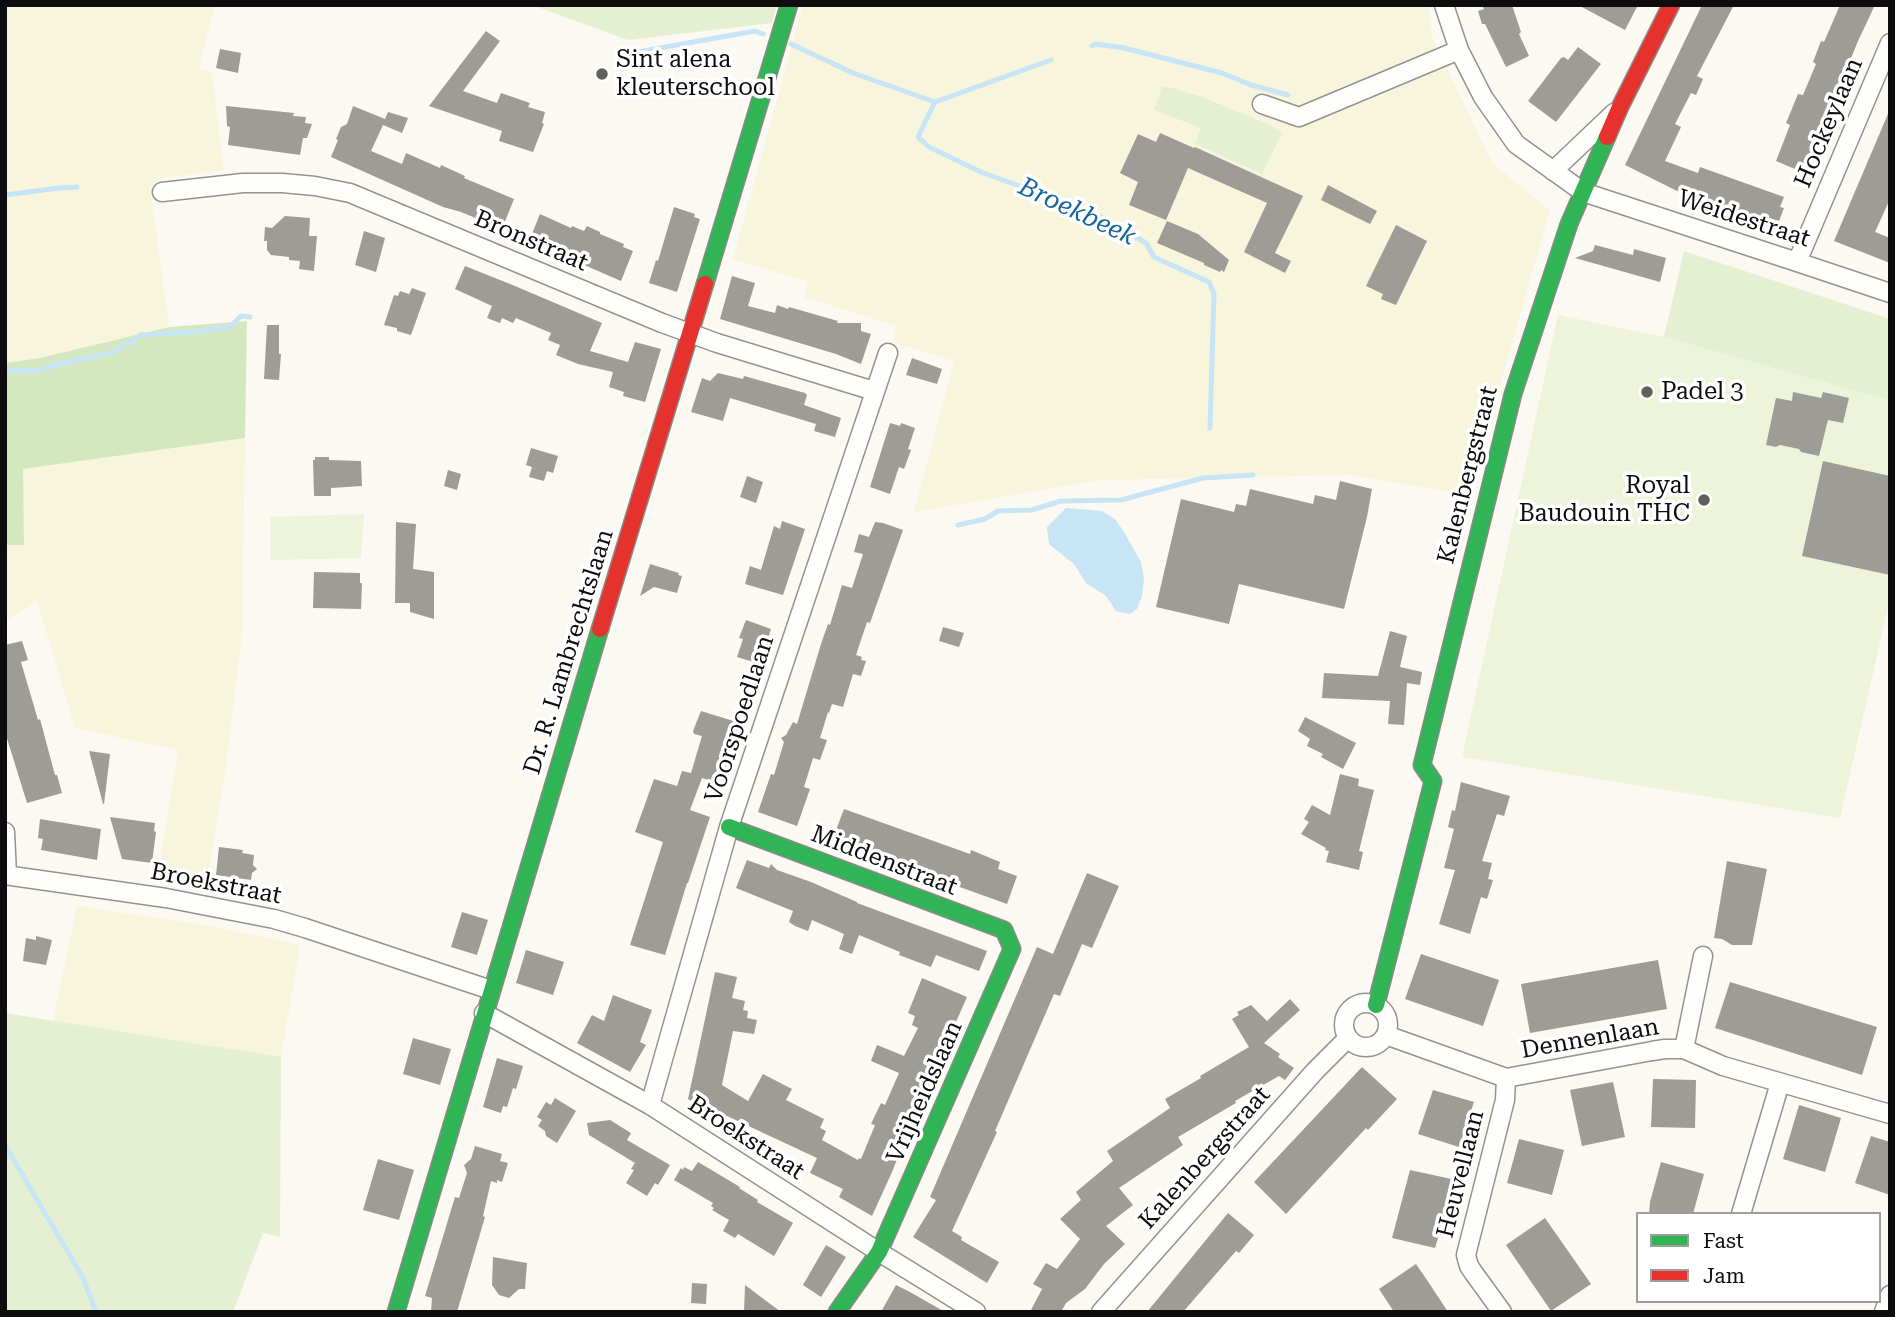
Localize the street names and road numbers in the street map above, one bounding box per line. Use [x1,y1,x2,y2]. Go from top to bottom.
street label: Hockeylaan [1789,54,1869,192]
street label: Weidestraat [1674,184,1814,254]
street label: Bronstraat [470,204,592,278]
street label: Kalenbergstraat [1432,383,1504,567]
street label: Dr. R. Lambrechtslaan [518,526,620,778]
street label: Voorspoedlaan [699,632,781,806]
street label: Middenstraat [807,820,961,902]
street label: Broekstraat [148,857,284,911]
street label: Dennenlaan [1519,1013,1661,1065]
street label: Vrijheidslaan [881,1016,969,1168]
street label: Kalenbergstraat [1133,1081,1277,1235]
street label: Broekstraat [682,1090,810,1186]
street label: Heuvellaan [1431,1107,1491,1241]

